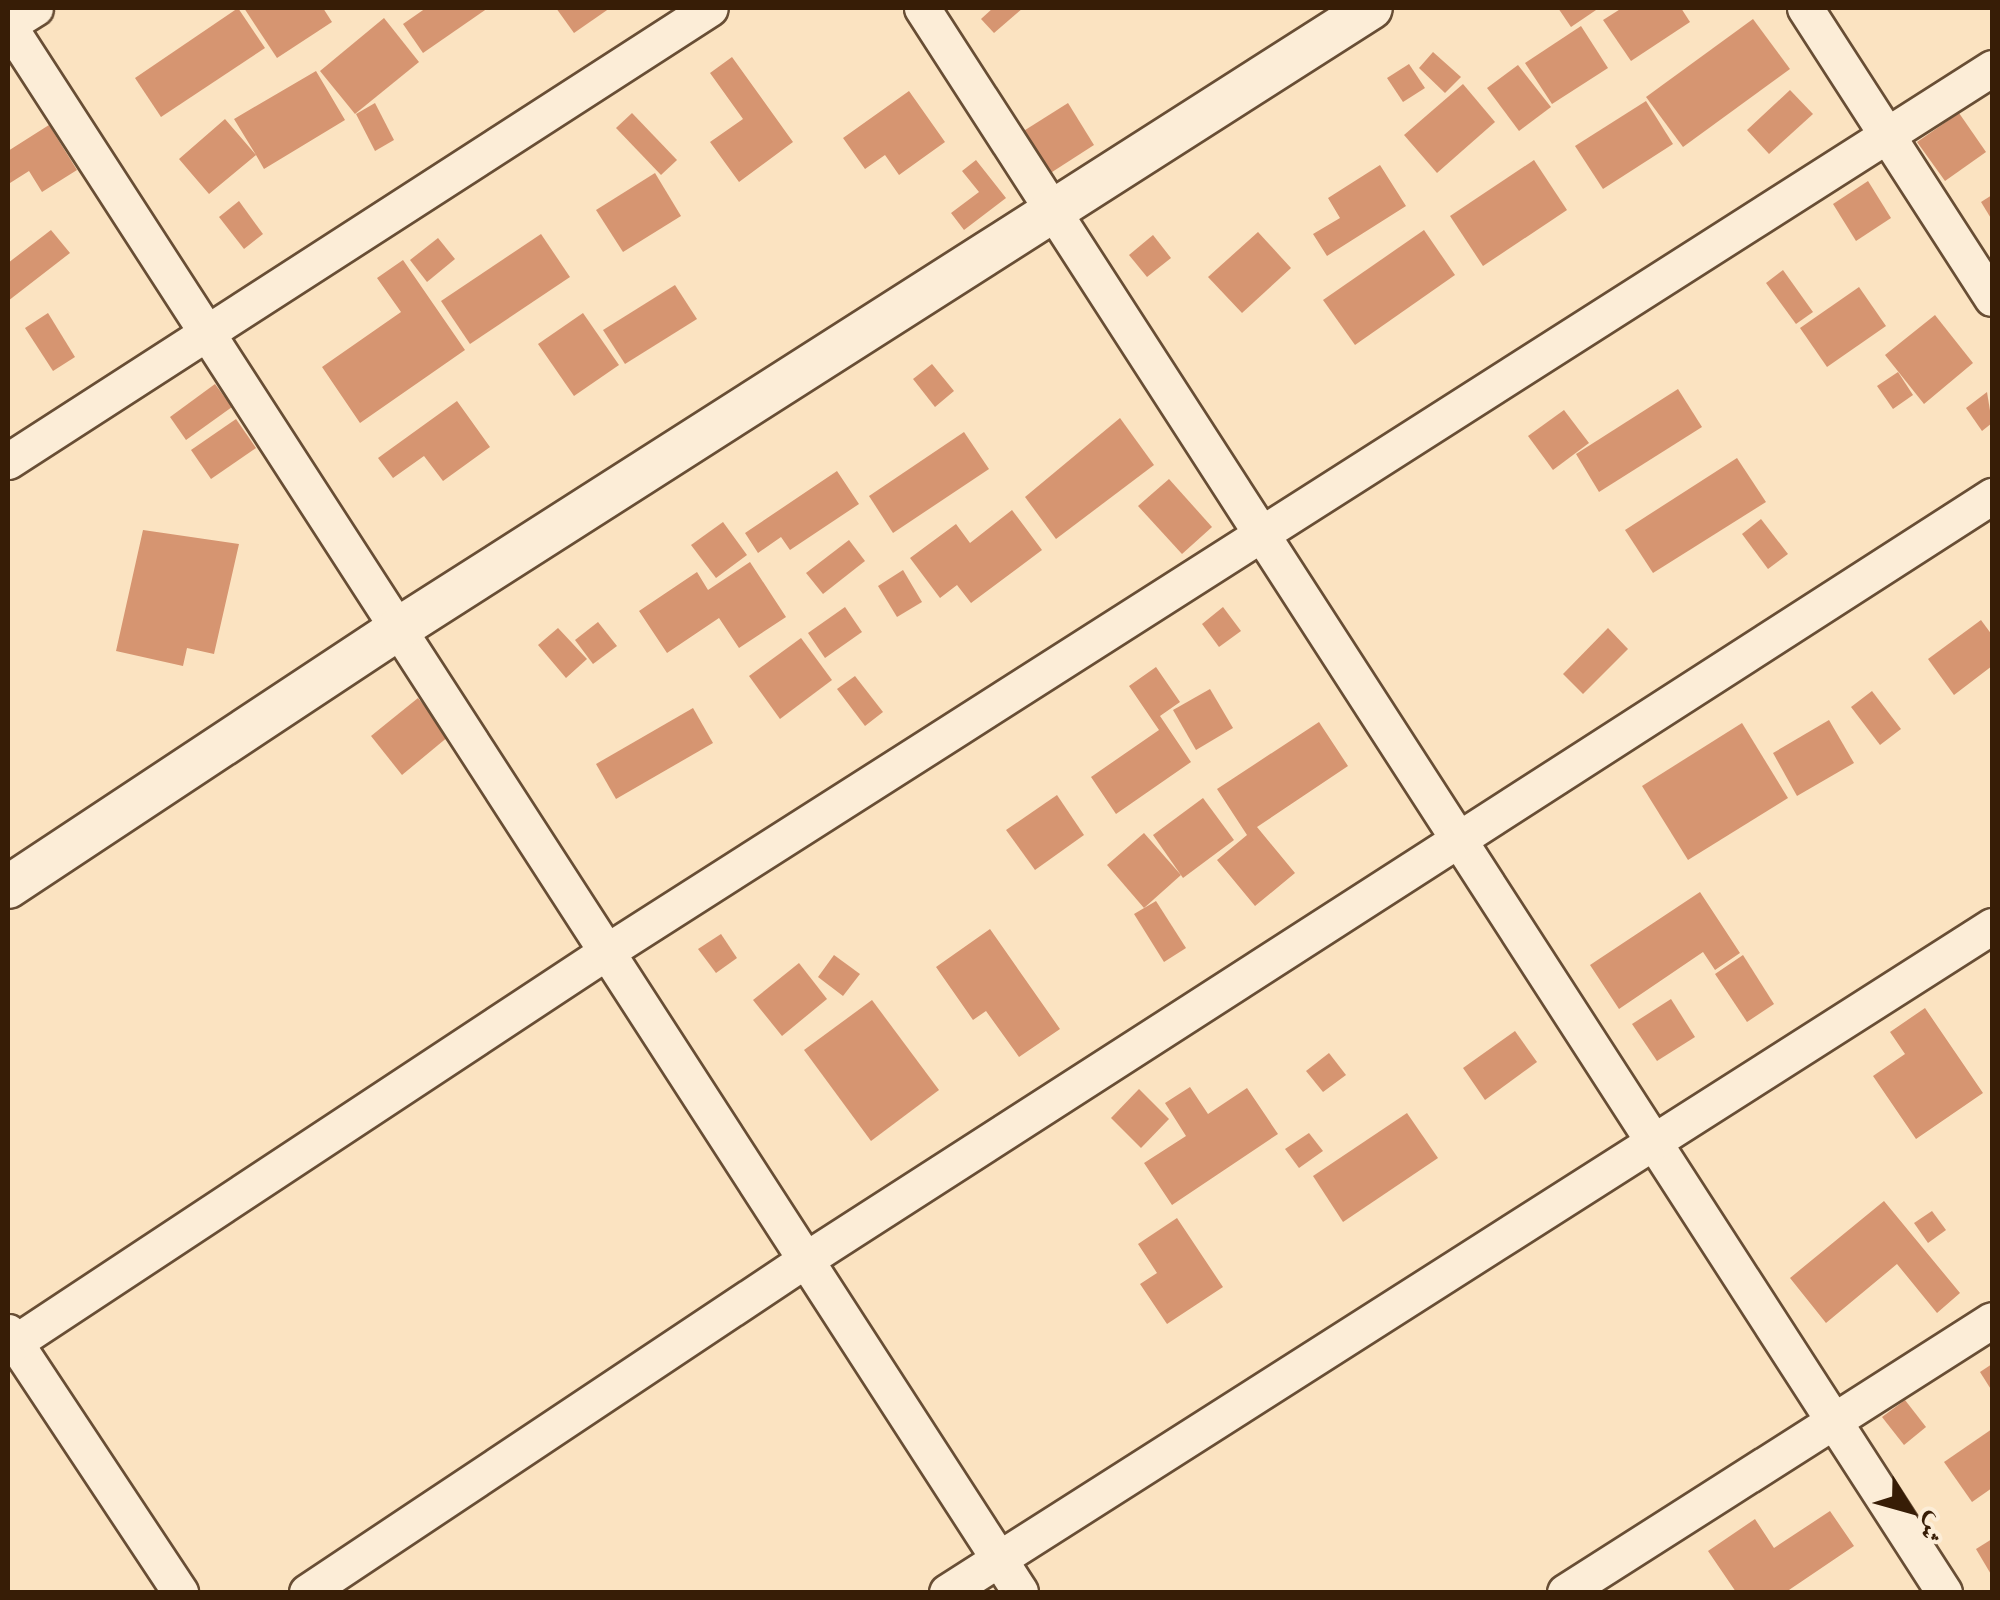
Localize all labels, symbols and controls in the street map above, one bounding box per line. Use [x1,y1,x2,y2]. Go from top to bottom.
north arrow [1860,1460,1960,1560]
text: ش [1910,1505,1959,1552]

